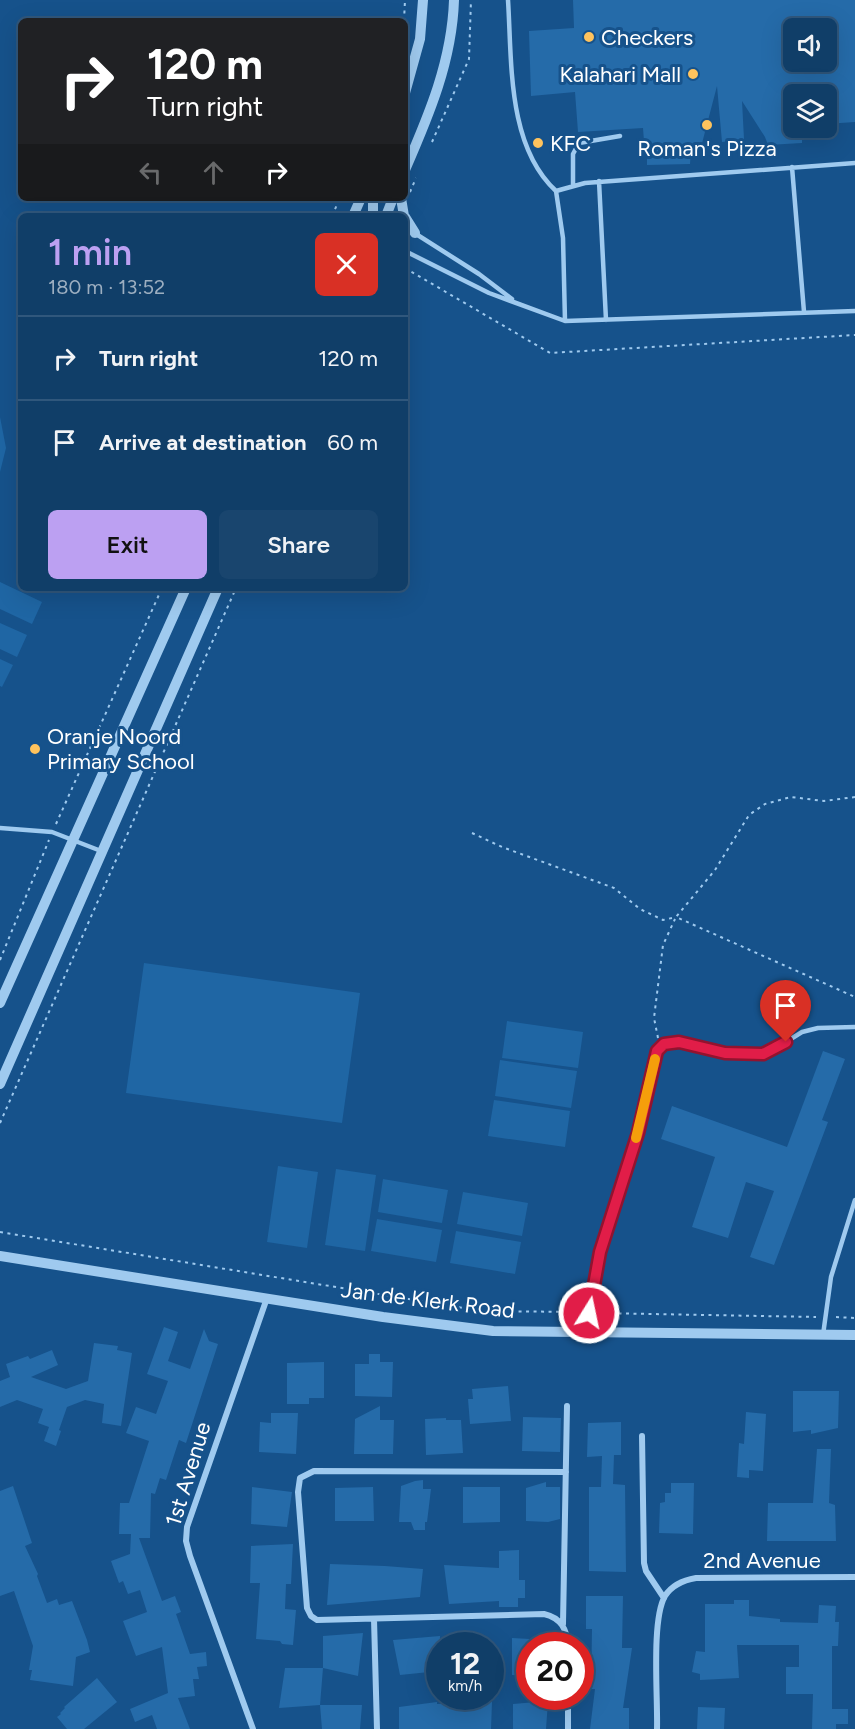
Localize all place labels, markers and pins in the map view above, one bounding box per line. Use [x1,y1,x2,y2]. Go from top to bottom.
place label: Checkers [601,24,693,51]
marker: Checkers [582,30,596,44]
place label: Kalahari Mall [560,61,681,88]
marker: Kalahari Mall [686,67,700,81]
marker: Roman's Pizza [700,118,714,132]
place label: KFC [550,130,591,157]
place label: Roman's Pizza [637,135,777,162]
marker: KFC [531,136,545,150]
place label: Oranje Noord Primary School [47,723,195,775]
marker: Oranje Noord Primary School [28,742,42,756]
pin [760,980,811,1042]

